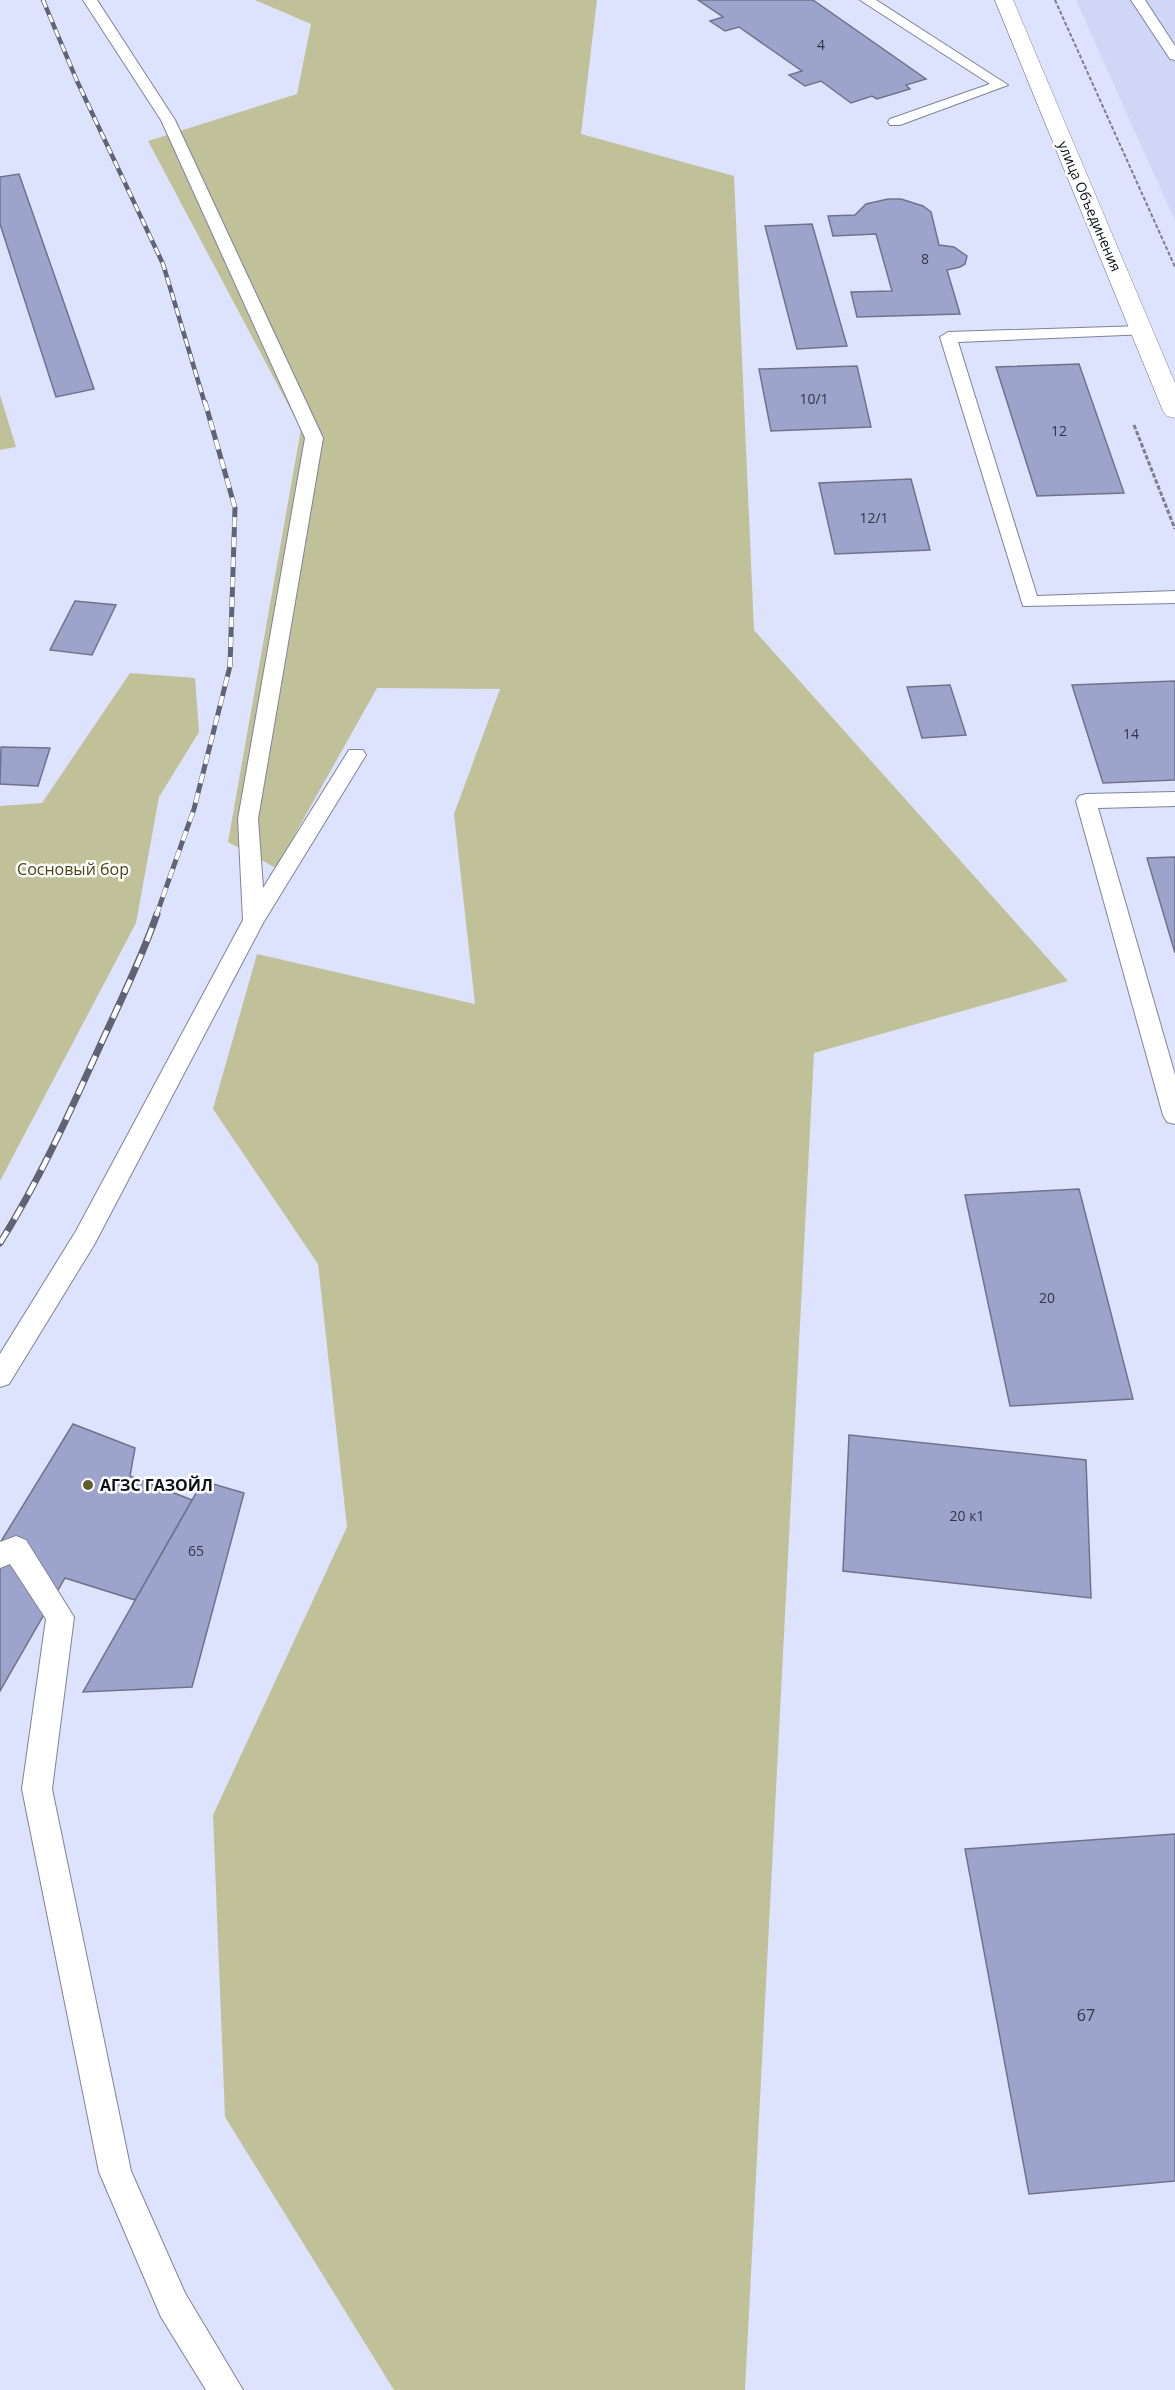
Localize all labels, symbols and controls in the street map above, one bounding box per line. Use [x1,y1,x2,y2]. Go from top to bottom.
house number: 4 [817,35,825,54]
street label: улица Объединения [1054,138,1126,274]
house number: 8 [921,249,929,268]
house number: 10/1 [799,389,829,408]
house number: 12 [1051,421,1067,440]
house number: 12/1 [859,508,889,527]
house number: 14 [1123,724,1139,743]
park label: Сосновый бор [17,858,129,880]
house number: 20 [1039,1288,1055,1307]
place label: АГЗС ГАЗОЙЛ [100,1474,213,1496]
marker: АГЗС ГАЗОЙЛ [81,1478,95,1492]
house number: 20 к1 [950,1506,984,1525]
house number: 65 [188,1541,204,1560]
house number: 67 [1077,2004,1095,2026]

